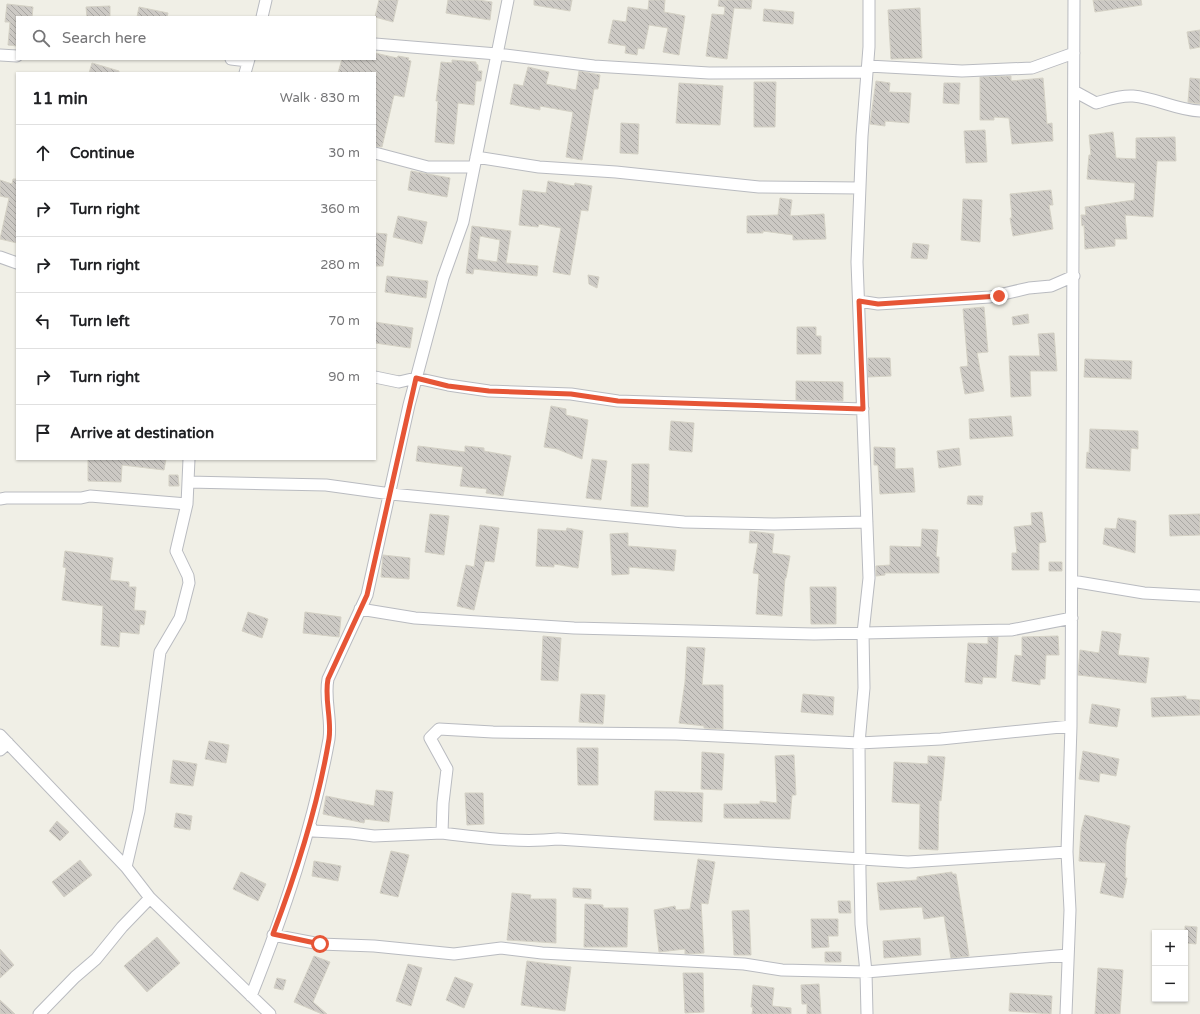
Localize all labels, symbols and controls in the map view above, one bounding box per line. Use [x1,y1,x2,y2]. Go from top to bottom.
search box [16,16,376,60]
icon: search [30,27,52,49]
text: Search here [62,29,146,47]
text: 11 min [32,88,88,109]
text: Walk · 830 m [280,90,360,106]
icon: ahead [32,142,54,164]
text: Continue [70,144,134,162]
text: 30 m [328,145,360,161]
icon: right [32,198,54,220]
text: Turn right [70,200,140,218]
text: 360 m [320,201,360,217]
icon: right [32,254,54,276]
text: Turn right [70,256,140,274]
text: 280 m [320,257,360,273]
route end [990,287,1008,305]
icon: left [32,310,54,332]
text: Turn left [70,312,130,330]
text: 70 m [328,313,360,329]
icon: right [32,366,54,388]
text: Turn right [70,368,140,386]
text: 90 m [328,369,360,385]
icon: arrive [32,422,54,444]
text: Arrive at destination [70,424,214,442]
map controls [1152,930,1188,1002]
button: + [1152,930,1188,966]
route start [311,935,329,953]
button: − [1152,966,1188,1002]

